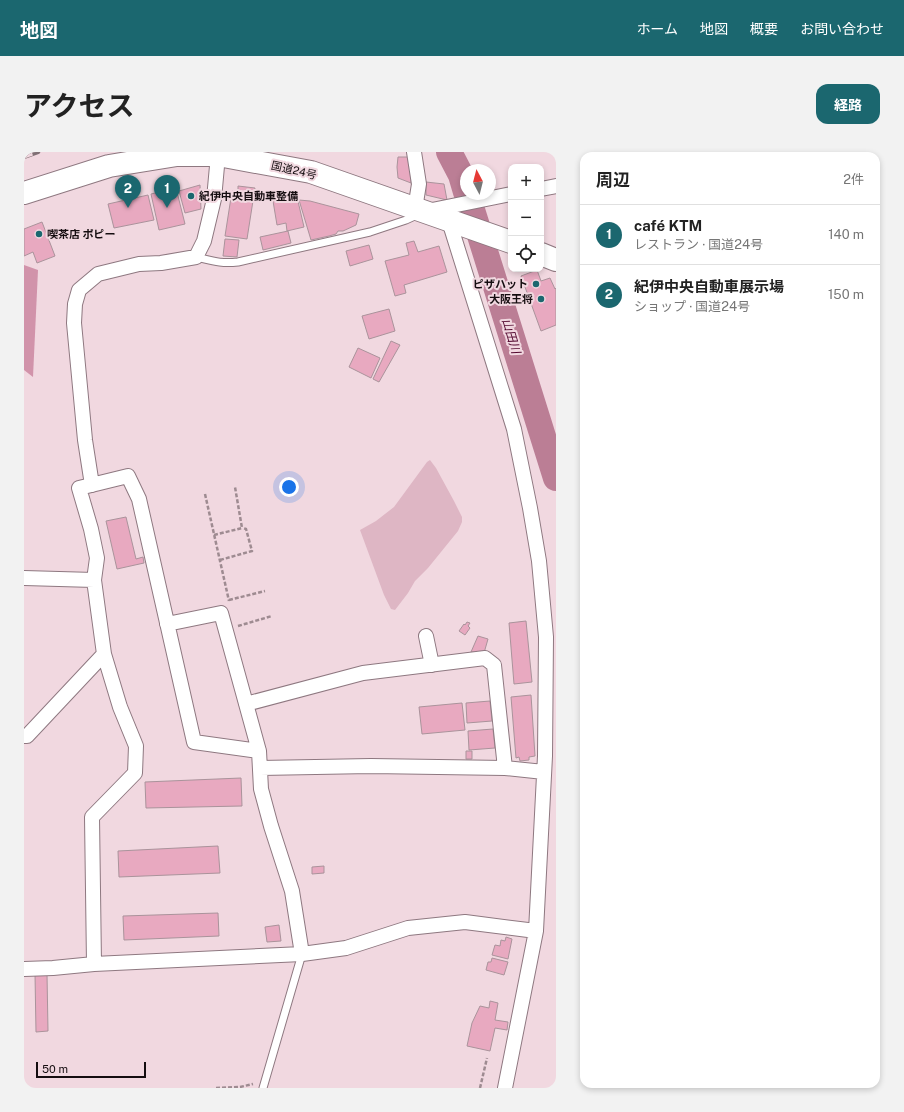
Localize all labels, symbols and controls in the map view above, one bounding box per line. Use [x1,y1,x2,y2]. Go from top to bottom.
text: 地図 [20,19,58,41]
text: ホーム [636,21,678,37]
text: 地図 [700,21,728,37]
text: 概要 [750,21,778,37]
text: お問い合わせ [800,21,884,37]
button: 経路 [816,84,880,124]
text: アクセス [24,89,135,122]
street label: 国道24号 [270,159,318,181]
north arrow [460,164,496,200]
map controls [508,164,544,272]
button: + [508,164,544,200]
text: 周辺 [596,170,630,190]
text: 2件 [843,172,864,187]
pin: 2 [115,175,141,208]
pin: 1 [154,175,180,208]
place label: 紀伊中央自動車整備 [199,190,298,202]
marker: 紀伊中央自動車整備 [186,191,196,201]
button: − [508,200,544,236]
text: café KTM [634,217,702,234]
text: 1 [606,227,612,242]
text: 140 m [828,227,864,242]
place label: 喫茶店 ポピー [47,228,115,240]
marker: 喫茶店 ポピー [34,229,44,239]
button: locate [508,236,544,272]
text: レストラン · 国道24号 [634,237,763,252]
place label: ピザハット [473,278,528,290]
text: 紀伊中央自動車展示場 [634,278,784,295]
marker: ピザハット [531,279,541,289]
text: 2 [605,287,613,302]
text: 150 m [828,287,864,302]
place label: 大阪王将 [489,293,533,305]
marker: 大阪王将 [536,294,546,304]
text: ショップ · 国道24号 [634,299,750,314]
water label: 山田川 [499,317,524,357]
your location [279,477,299,497]
scale bar [36,1060,146,1079]
text: 50 m [42,1063,68,1075]

